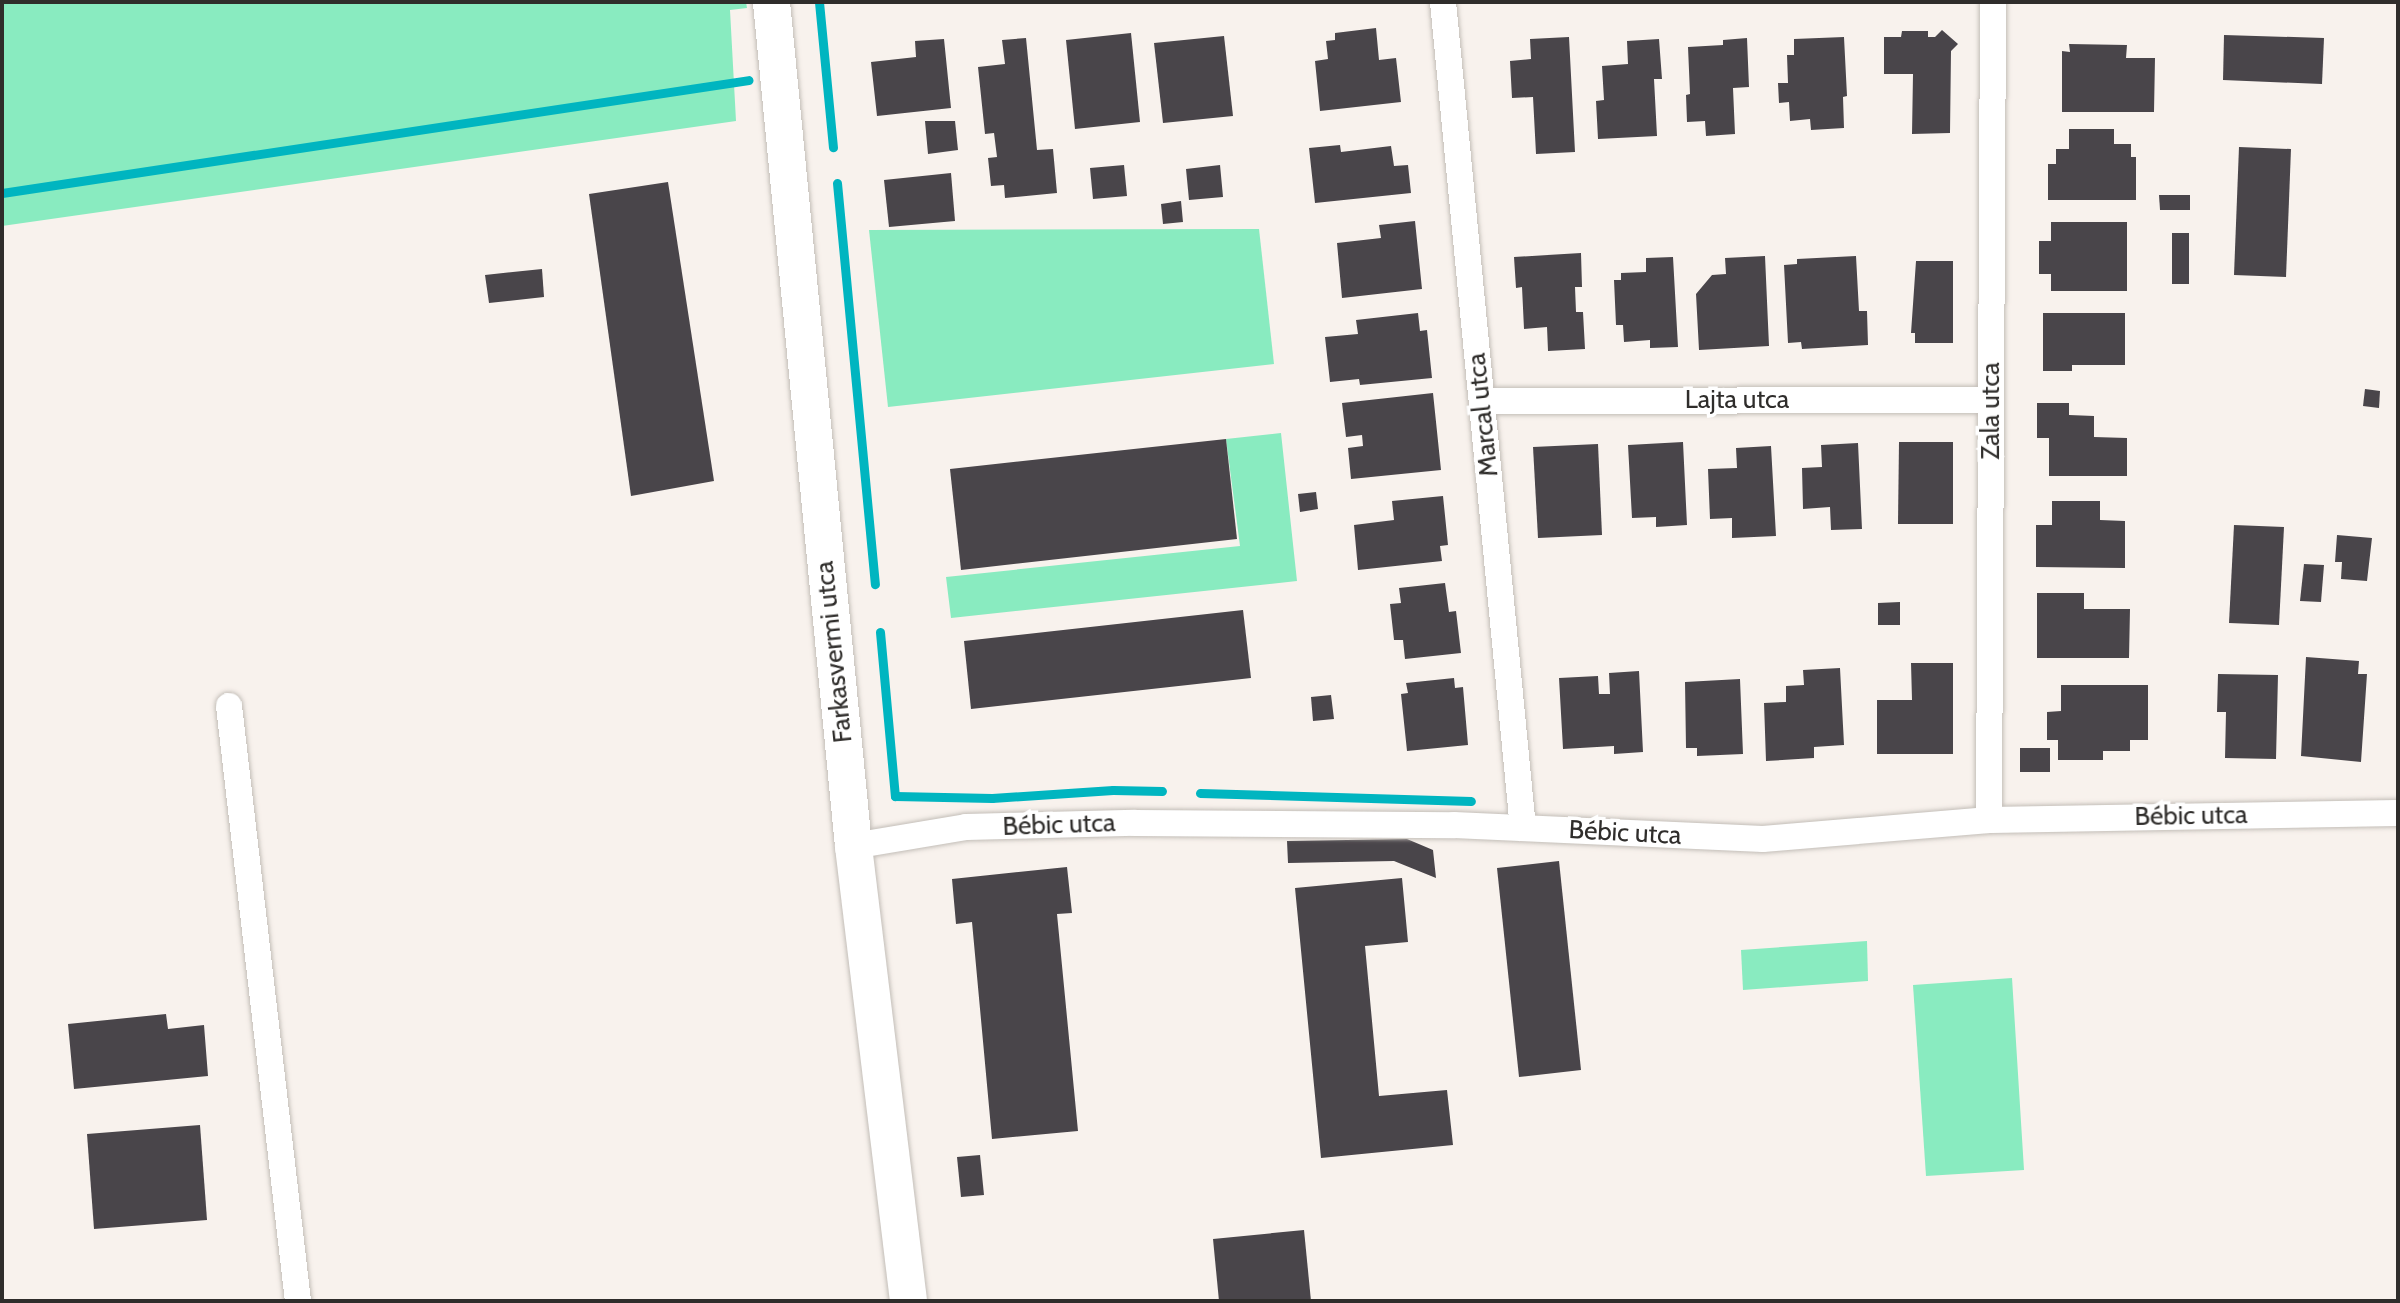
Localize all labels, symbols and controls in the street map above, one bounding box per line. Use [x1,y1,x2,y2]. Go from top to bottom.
street label: Marcal utca [1461,352,1505,478]
street label: Zala utca [1975,362,2007,460]
street label: Lajta utca [1685,384,1789,416]
street label: Farkasvermi utca [809,560,859,744]
street label: Bébic utca [2134,799,2248,833]
street label: Bébic utca [1002,807,1116,843]
street label: Bébic utca [1568,814,1682,852]

